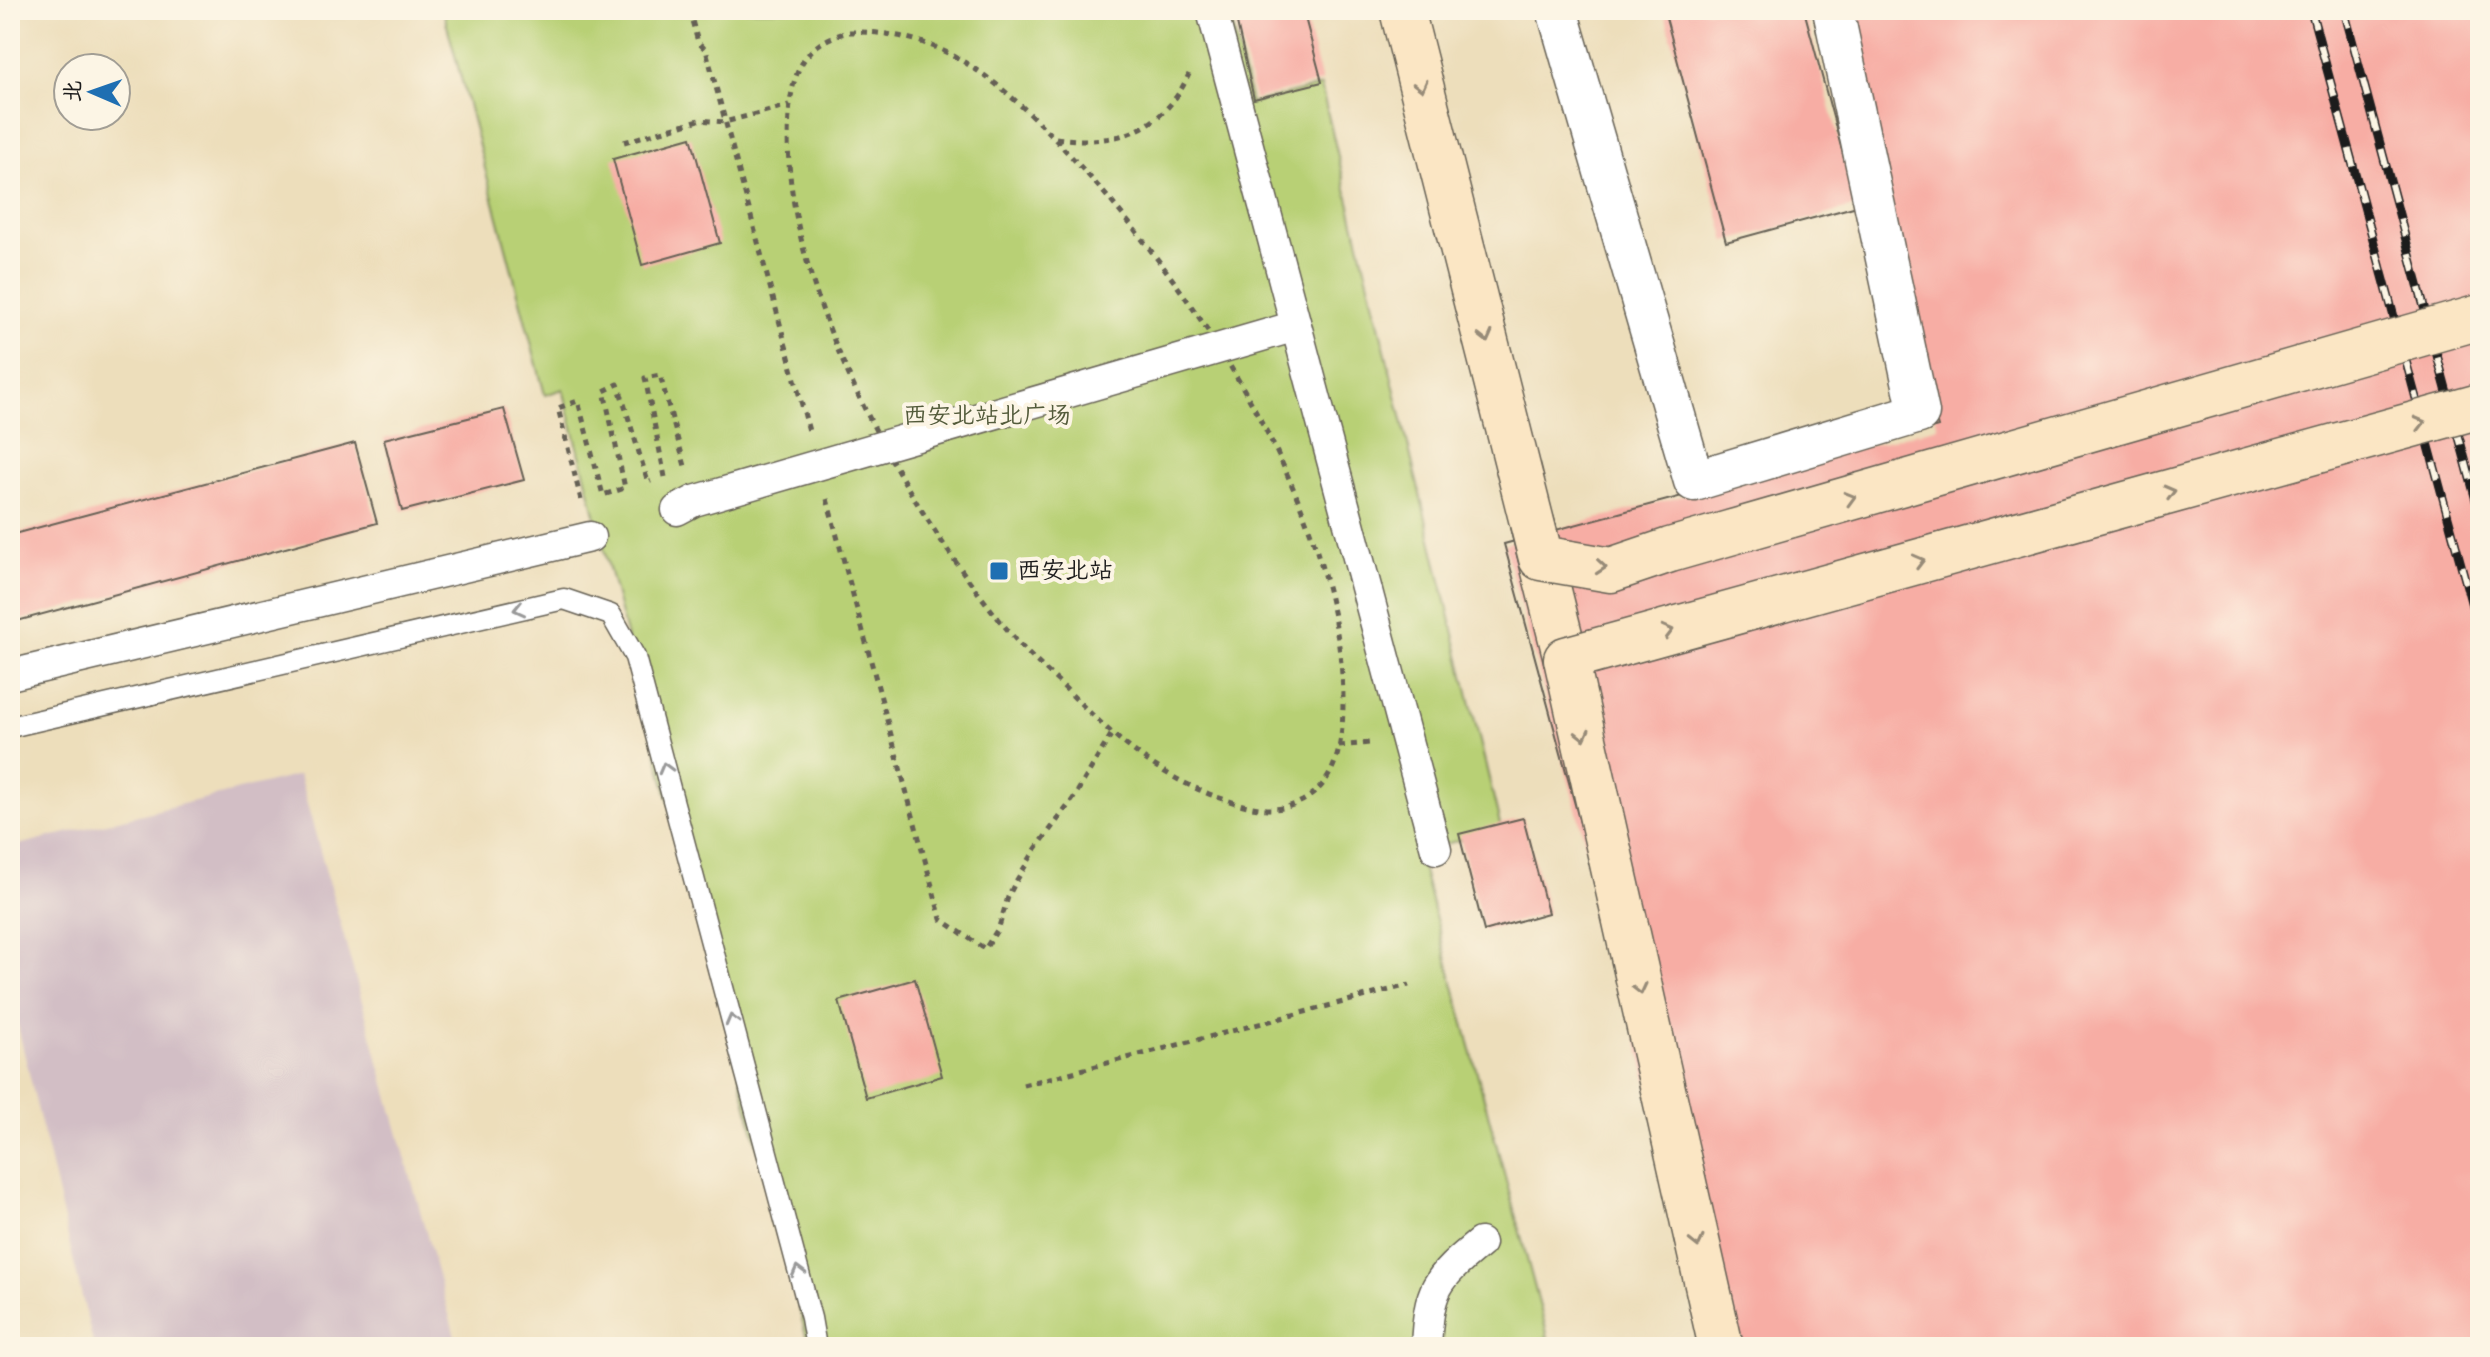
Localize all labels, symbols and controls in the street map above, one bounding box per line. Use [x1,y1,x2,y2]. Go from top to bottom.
north arrow [52,52,132,132]
one-way arrow [1412,78,1429,92]
text: 北 [60,80,88,103]
one-way arrow [1476,330,1493,344]
park label: 西安北站北广场 [903,401,1071,432]
one-way arrow [2413,415,2427,432]
one-way arrow [2162,485,2176,501]
one-way arrow [1843,491,1857,507]
one-way arrow [1911,554,1925,570]
place label: 西安北站 [1017,556,1113,587]
one-way arrow [1594,558,1607,575]
marker: 西安北站 [988,560,1010,582]
one-way arrow [512,600,526,617]
one-way arrow [1661,623,1675,640]
one-way arrow [1574,728,1591,741]
one-way arrow [658,762,674,776]
one-way arrow [1631,981,1648,995]
one-way arrow [724,1013,741,1027]
one-way arrow [1688,1235,1705,1249]
one-way arrow [791,1265,808,1279]

